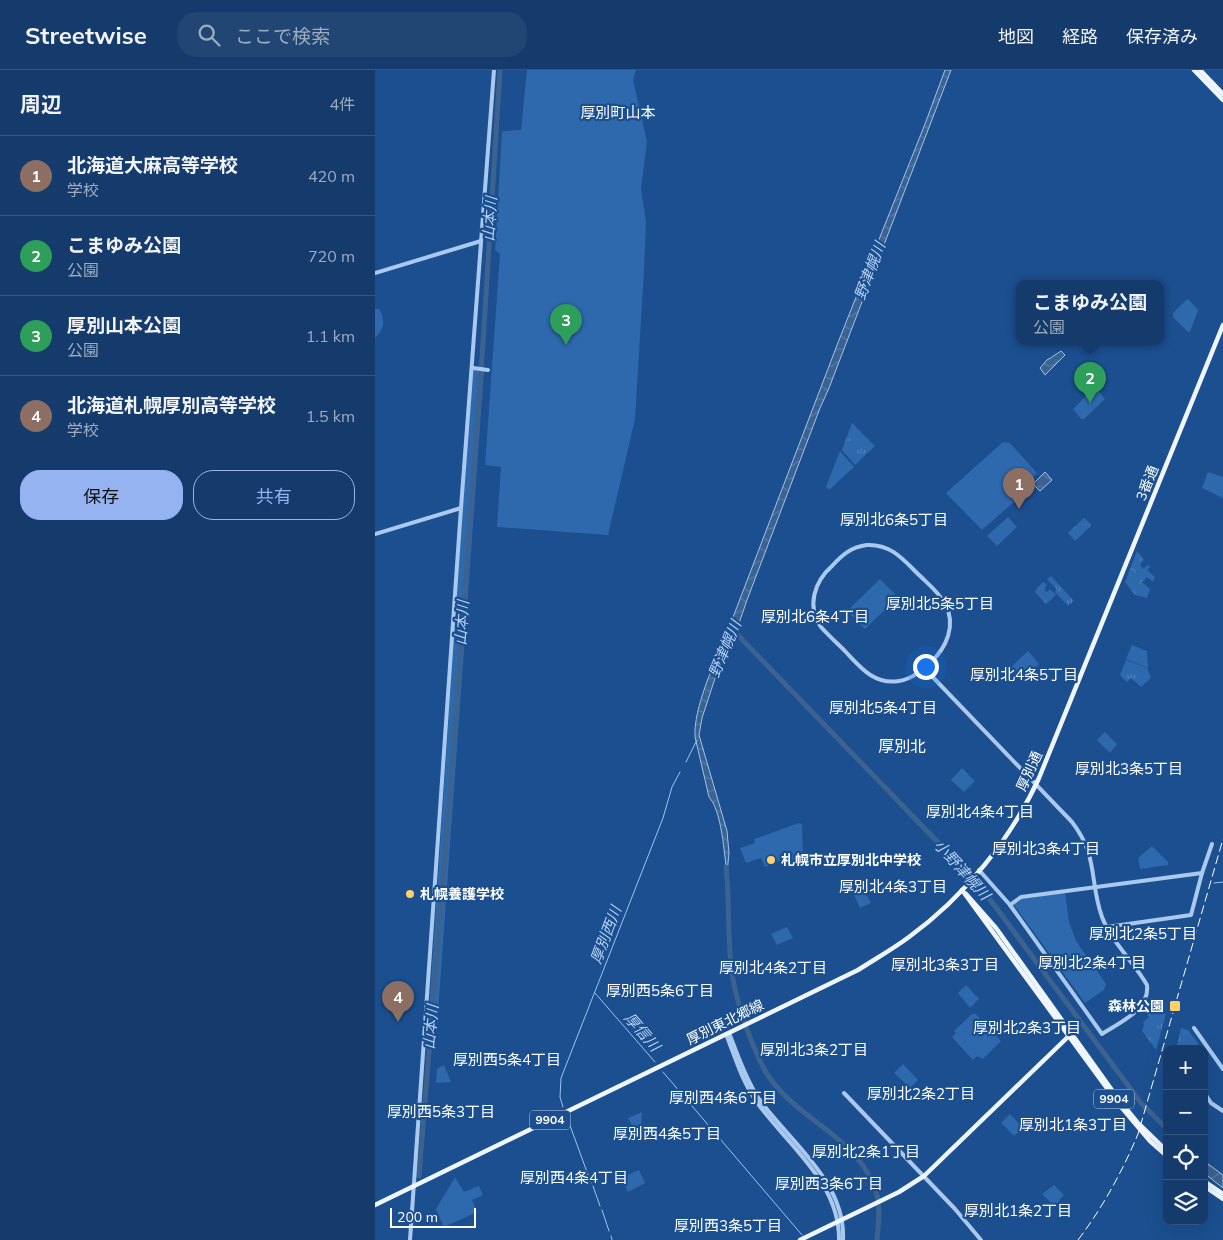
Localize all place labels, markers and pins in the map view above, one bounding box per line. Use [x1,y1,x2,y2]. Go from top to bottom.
pin: 3 [550,304,582,345]
pin: 2 [1074,362,1106,403]
pin: 1 [1003,468,1035,509]
place label: 札幌市立厚別北中学校 [781,851,921,869]
marker: 札幌市立厚別北中学校 [765,854,777,866]
place label: 札幌養護学校 [420,885,504,903]
marker: 札幌養護学校 [404,888,416,900]
pin: 4 [382,981,414,1022]
place label: 森林公園 [1108,997,1164,1015]
marker: 森林公園 [1168,999,1182,1013]

